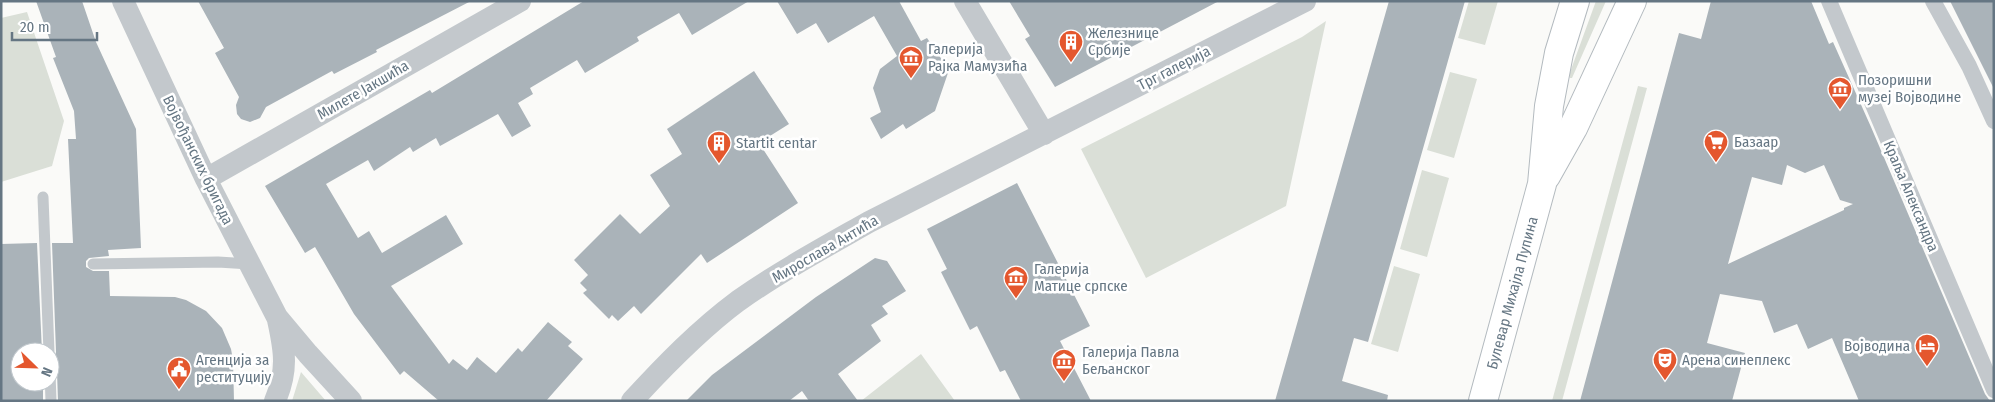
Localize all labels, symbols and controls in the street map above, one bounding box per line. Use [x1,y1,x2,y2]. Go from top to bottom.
scale bar [12,10,98,42]
text: 20 m [20,18,50,36]
place label: Железнице Србије [1088,24,1159,59]
building icon: Железнице Србије [1058,29,1084,63]
place label: Галерија Рајка Мамузића [928,40,1027,75]
street label: Трг галерија [1135,42,1213,94]
museum icon: Галерија Рајка Мамузића [898,45,924,79]
street label: Милете Јакшића [314,57,412,123]
place label: Позоришни музеј Војводине [1858,71,1961,106]
museum icon: Позоришни музеј Војводине [1827,76,1853,110]
street label: Војвођанских бригада [159,92,237,228]
supermarket icon: Базаар [1703,129,1729,163]
building icon: Startit centar [706,130,732,164]
place label: Базаар [1734,133,1778,151]
place label: Startit centar [736,134,818,152]
street label: Краља Александра [1879,138,1943,254]
street label: Мирослава Антића [769,211,881,287]
street label: Булевар Михајла Пупина [1483,215,1542,371]
place label: Галерија Матице српске [1034,260,1128,295]
museum icon: Галерија Матице српске [1003,265,1029,299]
hotel icon: Војводина [1914,333,1940,367]
place label: Војводина [1844,337,1910,355]
north arrow [10,342,60,392]
place label: Галерија Павла Бељанског [1082,343,1179,378]
theatre icon: Арена синеплекс [1652,347,1678,381]
museum icon: Галерија Павла Бељанског [1051,348,1077,382]
place label: Агенција за реституцију [196,351,272,386]
place label: Арена синеплекс [1682,351,1791,369]
public building icon: Агенција за реституцију [166,356,192,390]
text: N [37,365,56,379]

